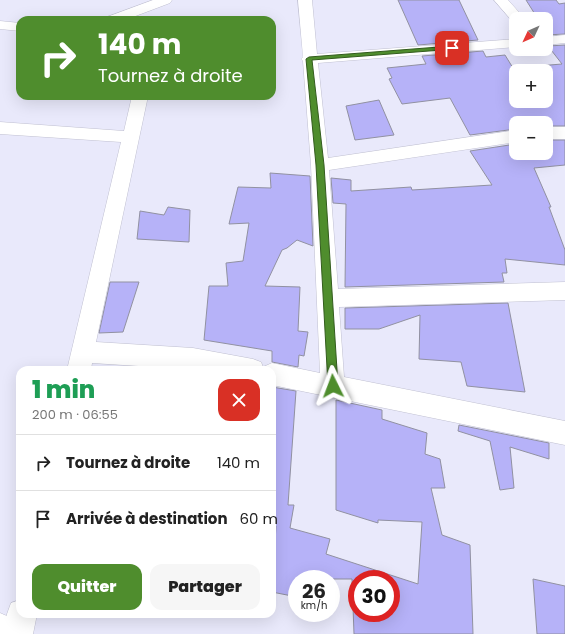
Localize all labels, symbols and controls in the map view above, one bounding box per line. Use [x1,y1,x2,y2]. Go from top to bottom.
north arrow [509,12,553,56]
map controls [509,12,553,160]
text: 140 m [98,25,181,64]
pin [435,31,469,65]
icon: right [32,32,84,84]
icon: arrive [441,37,463,59]
text: Tournez à droite [98,63,243,88]
button: + [509,64,553,108]
button: − [509,116,553,160]
position arrow [312,365,354,407]
text: 1 min [32,373,95,406]
button: close [218,379,260,421]
text: 200 m · 06:55 [32,405,118,424]
icon: right [32,452,54,474]
text: Tournez à droite [66,452,190,473]
text: 140 m [217,452,260,473]
icon: arrive [32,508,54,530]
text: Arrivée à destination [66,508,228,529]
text: 60 m [240,508,278,529]
button: Quitter [32,564,142,610]
button: Partager [150,564,260,610]
speed limit sign: 30 [348,570,400,622]
text: 26 [302,577,326,605]
text: km/h [301,598,327,613]

